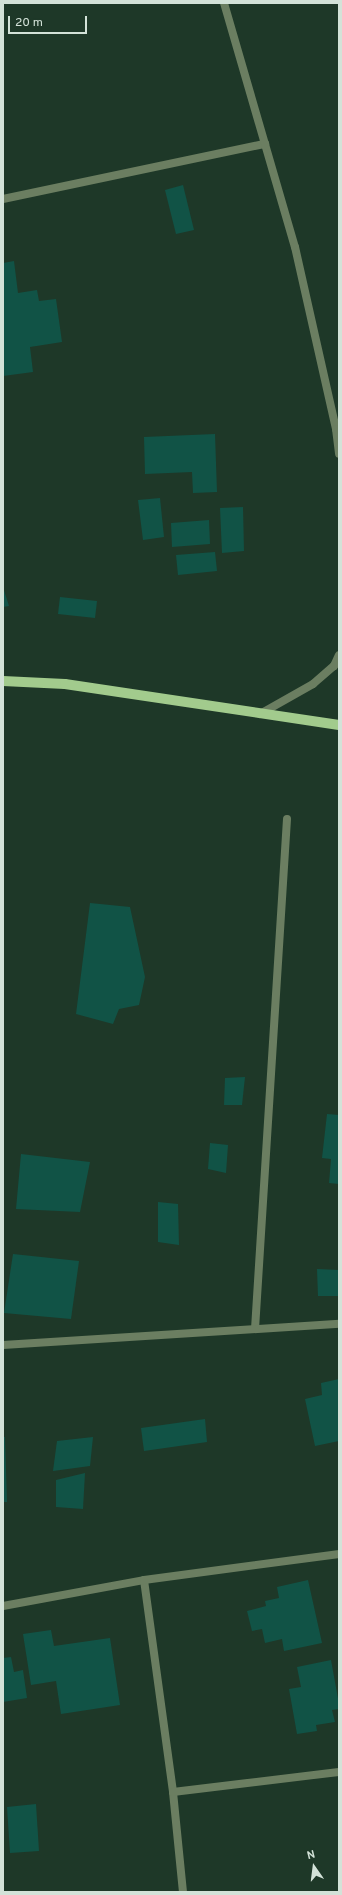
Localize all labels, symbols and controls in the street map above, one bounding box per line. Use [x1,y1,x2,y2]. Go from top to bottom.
scale bar [10,8,89,34]
text: 20 m [15,15,43,31]
north arrow [294,1847,334,1887]
text: N [306,1848,317,1863]

